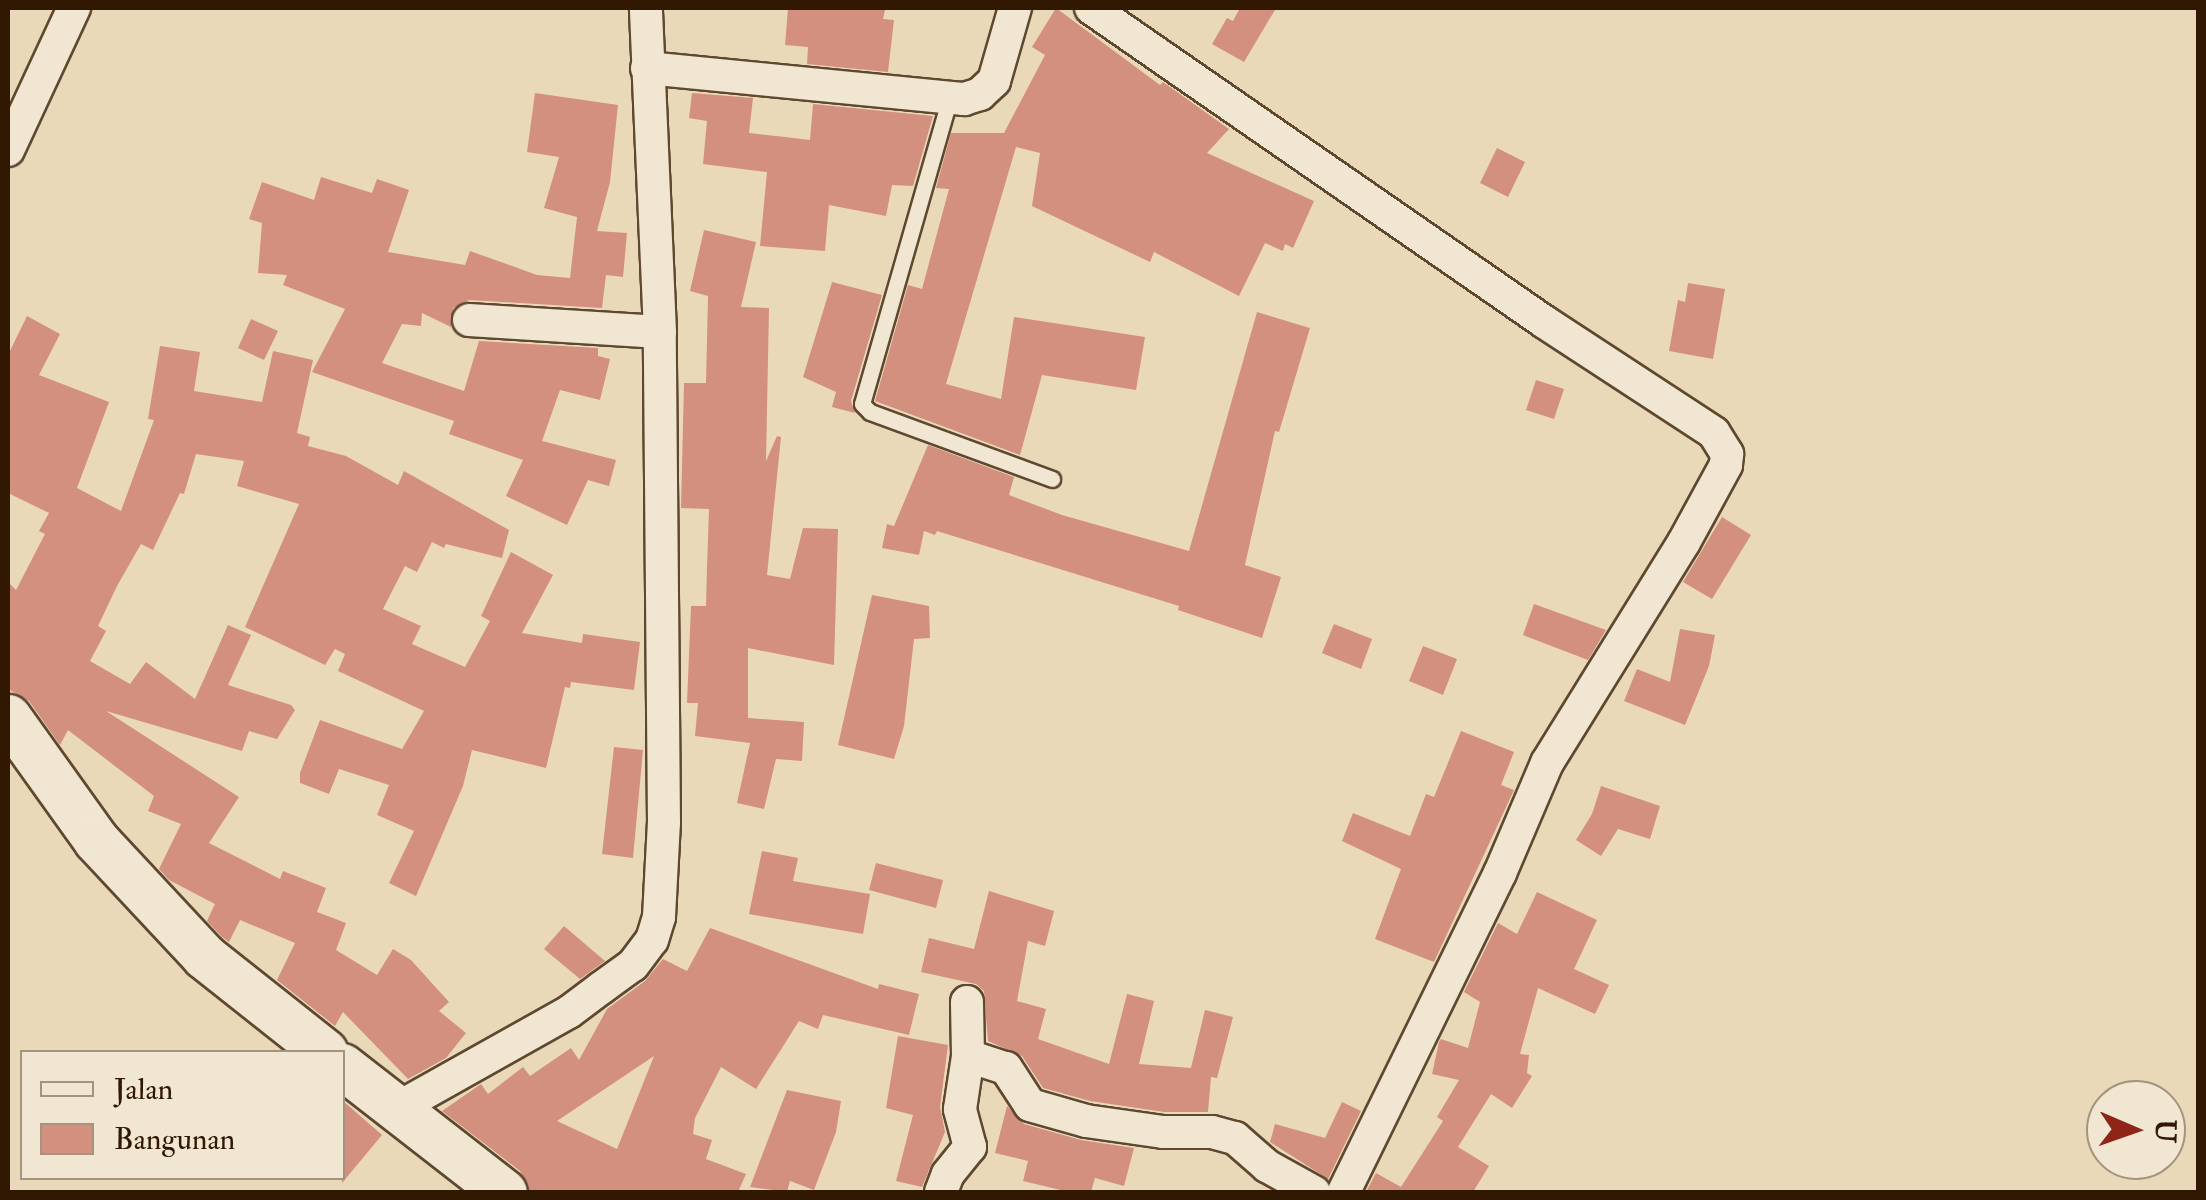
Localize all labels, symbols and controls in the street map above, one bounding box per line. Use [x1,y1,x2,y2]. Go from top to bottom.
legend [20,1050,345,1180]
text: Jalan [114,1071,173,1108]
north arrow [2086,1080,2186,1180]
text: U [2147,1119,2182,1143]
text: Bangunan [114,1121,235,1158]

